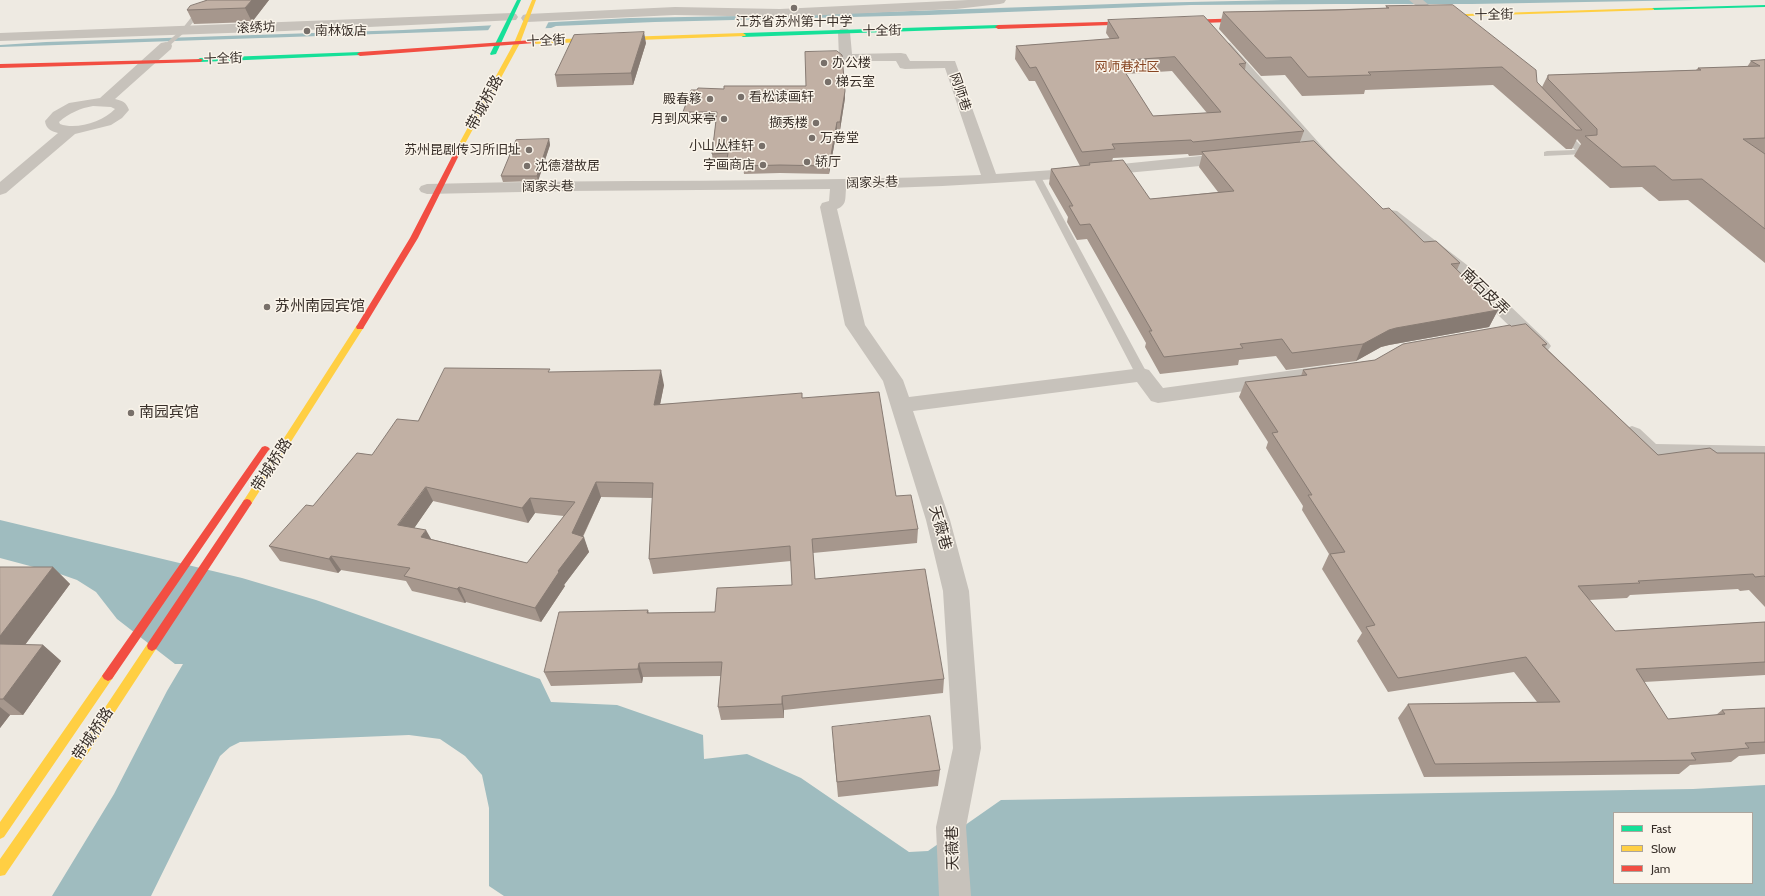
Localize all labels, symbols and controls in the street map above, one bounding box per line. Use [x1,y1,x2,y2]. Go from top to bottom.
marker: 江苏省苏州第十中学 [789,3,799,13]
street label: 十全街 [1474,7,1514,23]
place label: 江苏省苏州第十中学 [736,14,852,30]
street label: 滚绣坊 [236,20,276,36]
place label: 南林饭店 [315,23,367,39]
street label: 十全街 [862,23,902,39]
marker: 南林饭店 [302,26,312,36]
street label: 十全街 [526,32,566,50]
street label: 十全街 [203,51,243,67]
place label: 办公楼 [832,55,871,71]
marker: 办公楼 [819,58,829,68]
district label: 网师巷社区 [1095,59,1159,75]
street label: 网师巷 [946,71,974,113]
street label: 带城桥路 [463,72,507,134]
place label: 梯云室 [836,74,875,90]
marker: 梯云室 [823,77,833,87]
place label: 看松读画轩 [749,89,814,105]
place label: 殿春簃 [663,91,702,107]
marker: 看松读画轩 [736,92,746,102]
marker: 殿春簃 [705,94,715,104]
place label: 月到风来亭 [651,111,716,127]
marker: 月到风来亭 [719,114,729,124]
place label: 撷秀楼 [769,115,808,131]
marker: 撷秀楼 [811,118,821,128]
place label: 万卷堂 [820,130,859,146]
marker: 万卷堂 [807,133,817,143]
place label: 小山丛桂轩 [689,138,754,154]
marker: 小山丛桂轩 [757,141,767,151]
place label: 苏州昆剧传习所旧址 [404,142,521,158]
marker: 苏州昆剧传习所旧址 [524,145,534,155]
place label: 轿厅 [815,154,841,170]
place label: 字画商店 [703,157,755,173]
marker: 轿厅 [802,157,812,167]
place label: 沈德潜故居 [535,158,600,174]
marker: 字画商店 [758,160,768,170]
marker: 沈德潜故居 [522,161,532,171]
street label: 阔家头巷 [846,174,898,192]
street label: 阔家头巷 [522,179,574,195]
street label: 南石皮弄 [1457,265,1513,319]
place label: 苏州南园宾馆 [275,298,365,316]
marker: 苏州南园宾馆 [262,302,272,312]
place label: 南园宾馆 [139,404,199,422]
marker: 南园宾馆 [126,408,136,418]
street label: 带城桥路 [248,435,296,495]
street label: 天薇巷 [925,504,955,552]
street label: 带城桥路 [69,704,117,764]
legend [1613,812,1753,884]
text: Fast [1651,821,1671,836]
street label: 天薇巷 [944,825,962,871]
text: Slow [1651,841,1676,856]
text: Jam [1651,861,1670,876]

